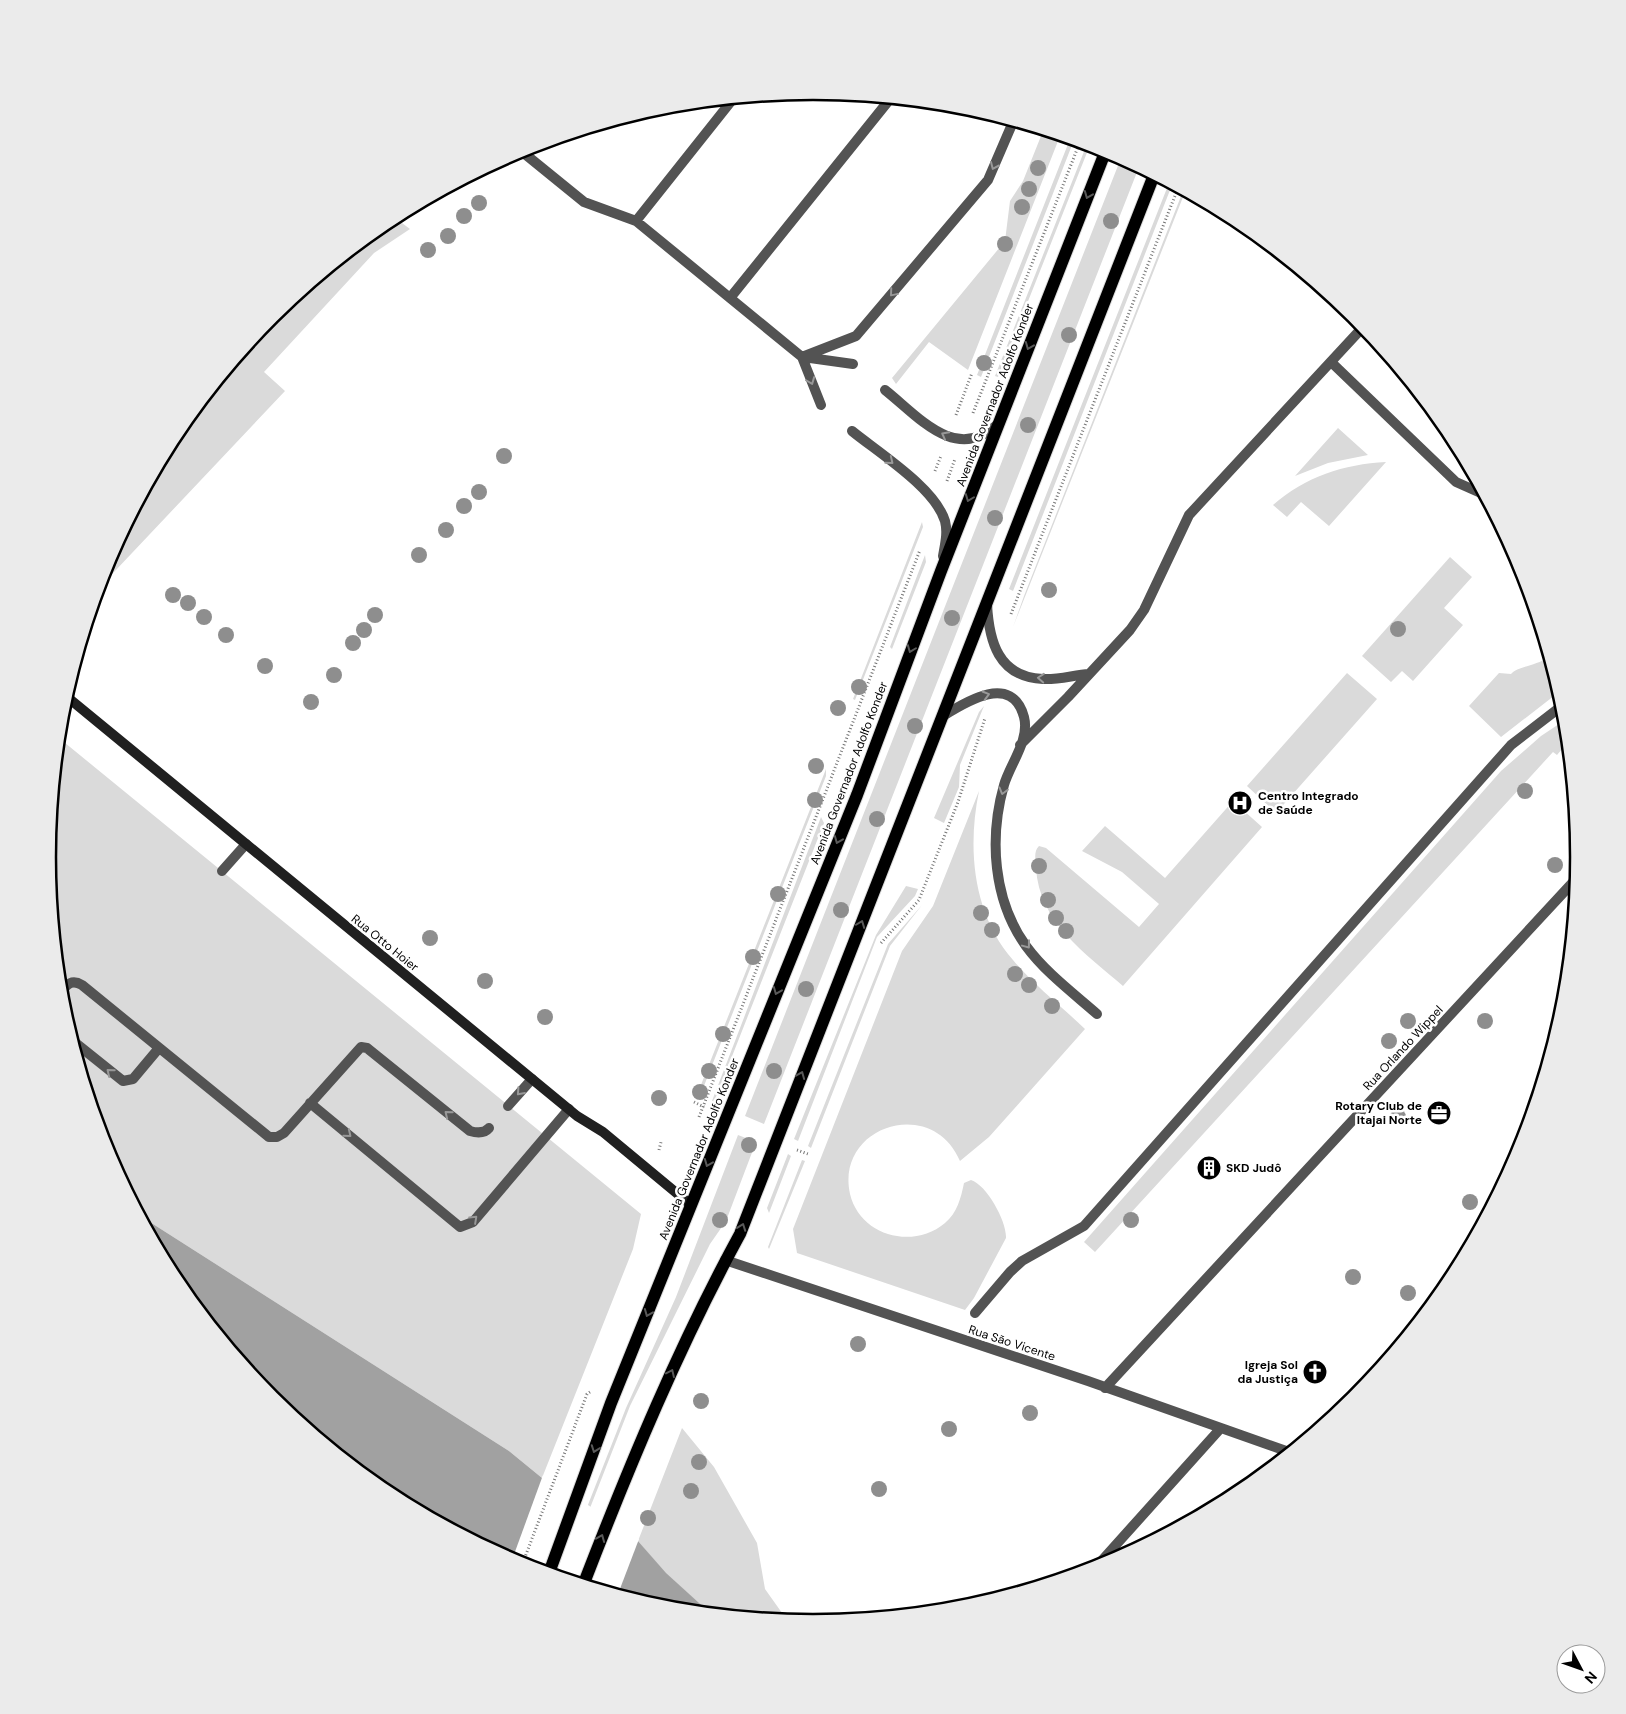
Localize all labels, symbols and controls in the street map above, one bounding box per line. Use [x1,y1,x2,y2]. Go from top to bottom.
one-way arrow [990,161,1000,170]
one-way arrow [1084,190,1094,199]
one-way arrow [890,287,898,296]
street label: Avenida Governador Adolfo Konder [953,301,1038,489]
one-way arrow [1025,342,1035,350]
one-way arrow [805,376,815,385]
one-way arrow [941,431,950,441]
one-way arrow [884,456,893,464]
one-way arrow [965,493,975,501]
one-way arrow [907,645,917,653]
one-way arrow [1036,672,1044,683]
street label: Avenida Governador Adolfo Konder [807,679,892,867]
one-way arrow [982,690,991,701]
one-way arrow [998,786,1009,795]
place label: Centro Integrado de Saúde [1258,788,1359,818]
hospital icon: Centro Integrado de Saúde [1227,790,1253,816]
one-way arrow [834,835,845,844]
street label: Rua Otto Hoier [348,911,422,975]
one-way arrow [855,920,865,929]
one-way arrow [1021,939,1030,949]
one-way arrow [773,986,783,995]
street label: Rua Orlando Wippel [1360,1002,1446,1094]
street label: Avenida Governador Adolfo Konder [655,1055,743,1242]
one-way arrow [107,1069,116,1077]
one-way arrow [795,1071,805,1080]
one-way arrow [517,1087,526,1096]
place label: Rotary Club de Itajai Norte [1335,1098,1422,1128]
office icon: Rotary Club de Itajai Norte [1426,1100,1452,1126]
one-way arrow [445,1112,454,1120]
one-way arrow [342,1128,351,1137]
building icon: SKD Judô [1196,1155,1222,1181]
one-way arrow [704,1158,715,1167]
place label: SKD Judô [1226,1160,1281,1176]
one-way arrow [468,1216,477,1225]
one-way arrow [736,1223,746,1231]
one-way arrow [643,1309,653,1317]
street label: Rua São Vicente [967,1321,1058,1365]
place label: Igreja Sol da Justiça [1237,1357,1298,1387]
church icon: Igreja Sol da Justiça [1302,1359,1328,1385]
one-way arrow [665,1369,675,1378]
one-way arrow [591,1444,601,1452]
one-way arrow [595,1534,606,1543]
north arrow [1556,1644,1606,1694]
text: N [1581,1668,1601,1687]

